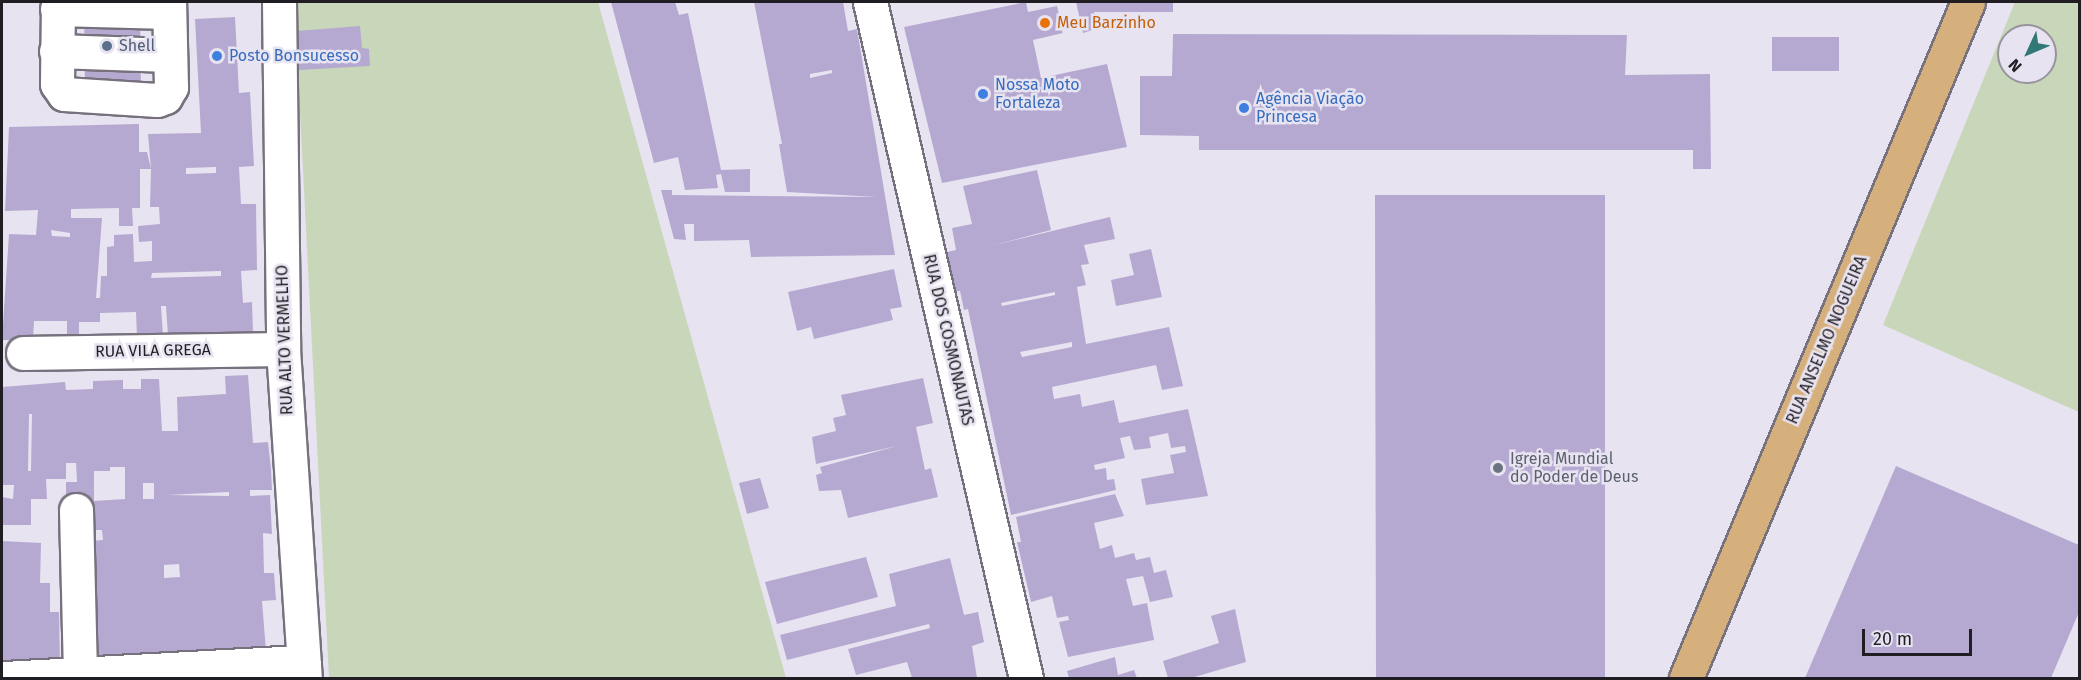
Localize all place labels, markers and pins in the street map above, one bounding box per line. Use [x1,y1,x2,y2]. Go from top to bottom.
place label: Meu Barzinho [1057,13,1156,33]
marker: Meu Barzinho [1038,16,1052,30]
place label: Shell [119,36,155,56]
marker: Shell [100,39,114,53]
place label: Posto Bonsucesso [229,46,359,66]
marker: Posto Bonsucesso [210,49,224,63]
place label: Nossa Moto Fortaleza [995,75,1080,113]
marker: Nossa Moto Fortaleza [976,87,990,101]
place label: Agência Viação Princesa [1256,89,1364,127]
marker: Agência Viação Princesa [1237,101,1251,115]
place label: Igreja Mundial do Poder de Deus [1510,449,1638,487]
marker: Igreja Mundial do Poder de Deus [1491,461,1505,475]

